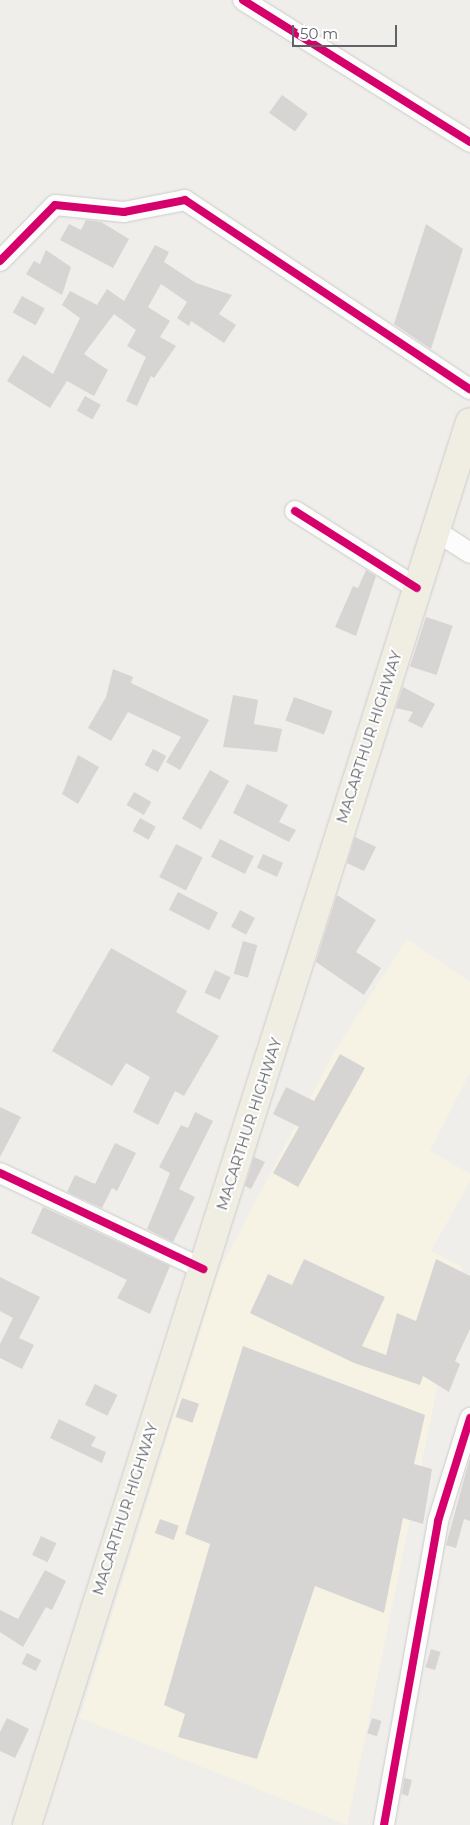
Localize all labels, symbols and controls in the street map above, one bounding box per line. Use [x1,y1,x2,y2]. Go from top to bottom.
scale bar [295,15,400,47]
text: 50 m [300,24,338,43]
street label: MACARTHUR HIGHWAY [333,649,405,825]
street label: MACARTHUR HIGHWAY [213,1036,285,1212]
street label: MACARTHUR HIGHWAY [89,1421,161,1597]

